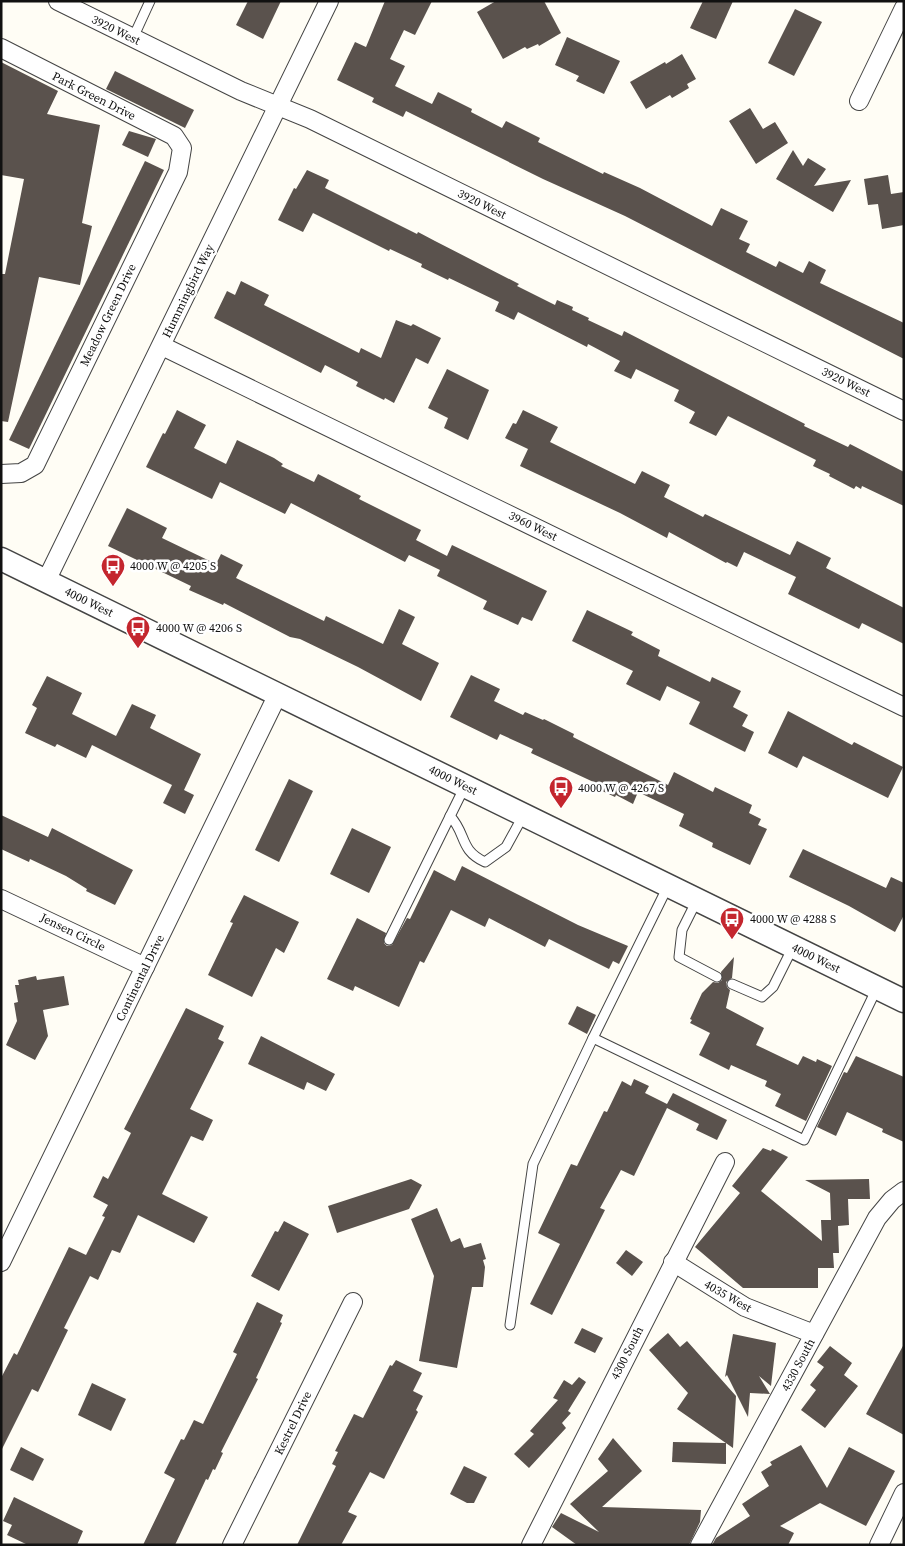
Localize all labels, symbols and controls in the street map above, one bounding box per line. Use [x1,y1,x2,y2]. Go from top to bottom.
street label: 3920 West [89,11,143,49]
street label: Park Green Drive [49,68,139,124]
street label: 3920 West [455,185,509,223]
street label: Hummingbird Way [158,241,218,340]
street label: Meadow Green Drive [76,261,140,369]
street label: 3920 West [819,363,873,401]
street label: 3960 West [506,507,560,545]
bus stop icon: 4000 W @ 4205 S [100,553,126,587]
place label: 4000 W @ 4205 S [130,558,216,574]
street label: 4000 West [62,583,116,621]
bus stop icon: 4000 W @ 4206 S [125,615,151,649]
place label: 4000 W @ 4206 S [156,620,242,636]
street label: 4000 West [426,761,480,799]
bus stop icon: 4000 W @ 4267 S [548,775,574,809]
place label: 4000 W @ 4267 S [578,780,664,796]
bus stop icon: 4000 W @ 4288 S [719,906,745,940]
street label: Jensen Circle [37,909,108,955]
place label: 4000 W @ 4288 S [750,911,836,927]
street label: Continental Drive [112,932,168,1024]
street label: 4000 West [789,939,843,977]
street label: 4035 West [701,1276,755,1316]
street label: 4300 South [607,1324,647,1382]
street label: 4330 South [777,1336,819,1394]
street label: Kestrel Drive [271,1388,315,1458]

